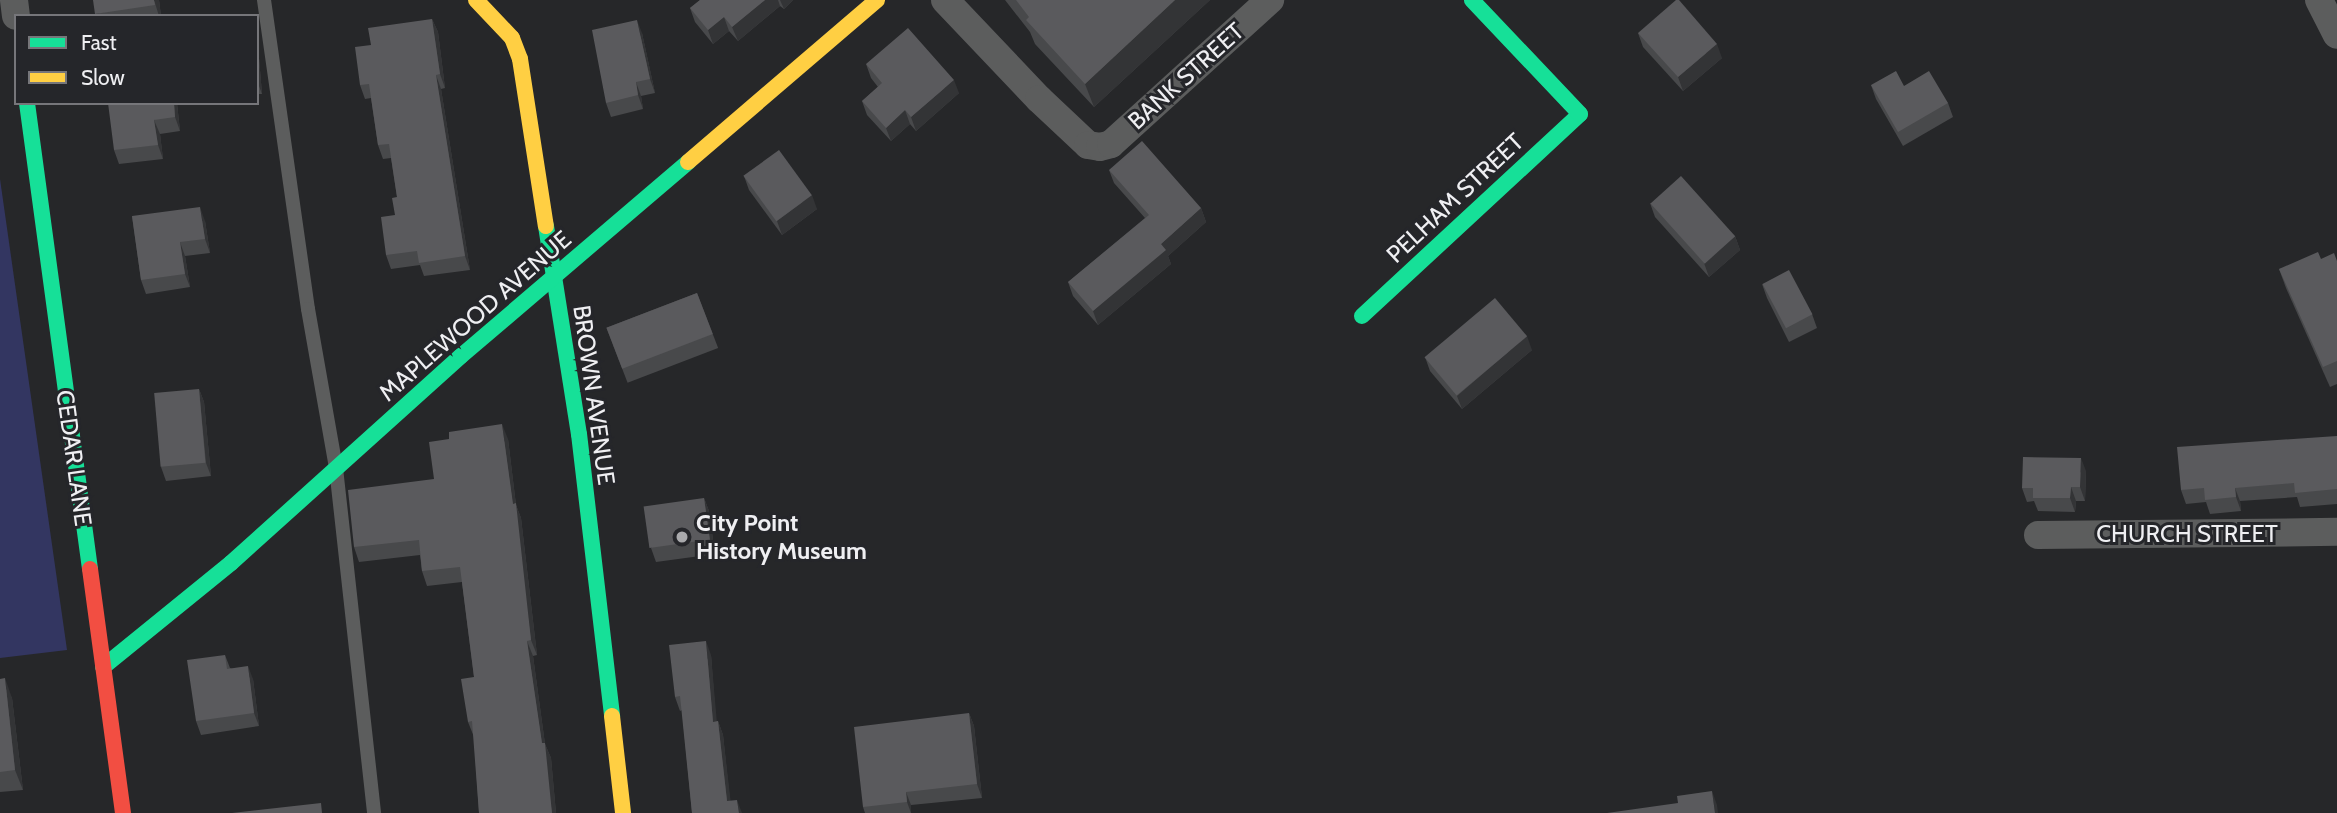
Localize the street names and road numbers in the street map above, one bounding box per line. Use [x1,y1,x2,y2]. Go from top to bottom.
street label: BANK STREET [1122,17,1250,135]
street label: PELHAM STREET [1381,127,1529,269]
street label: MAPLEWOOD AVENUE [373,225,577,407]
street label: BROWN AVENUE [567,303,621,487]
street label: CEDAR LANE [50,388,98,528]
street label: CHURCH STREET [2096,520,2278,548]

